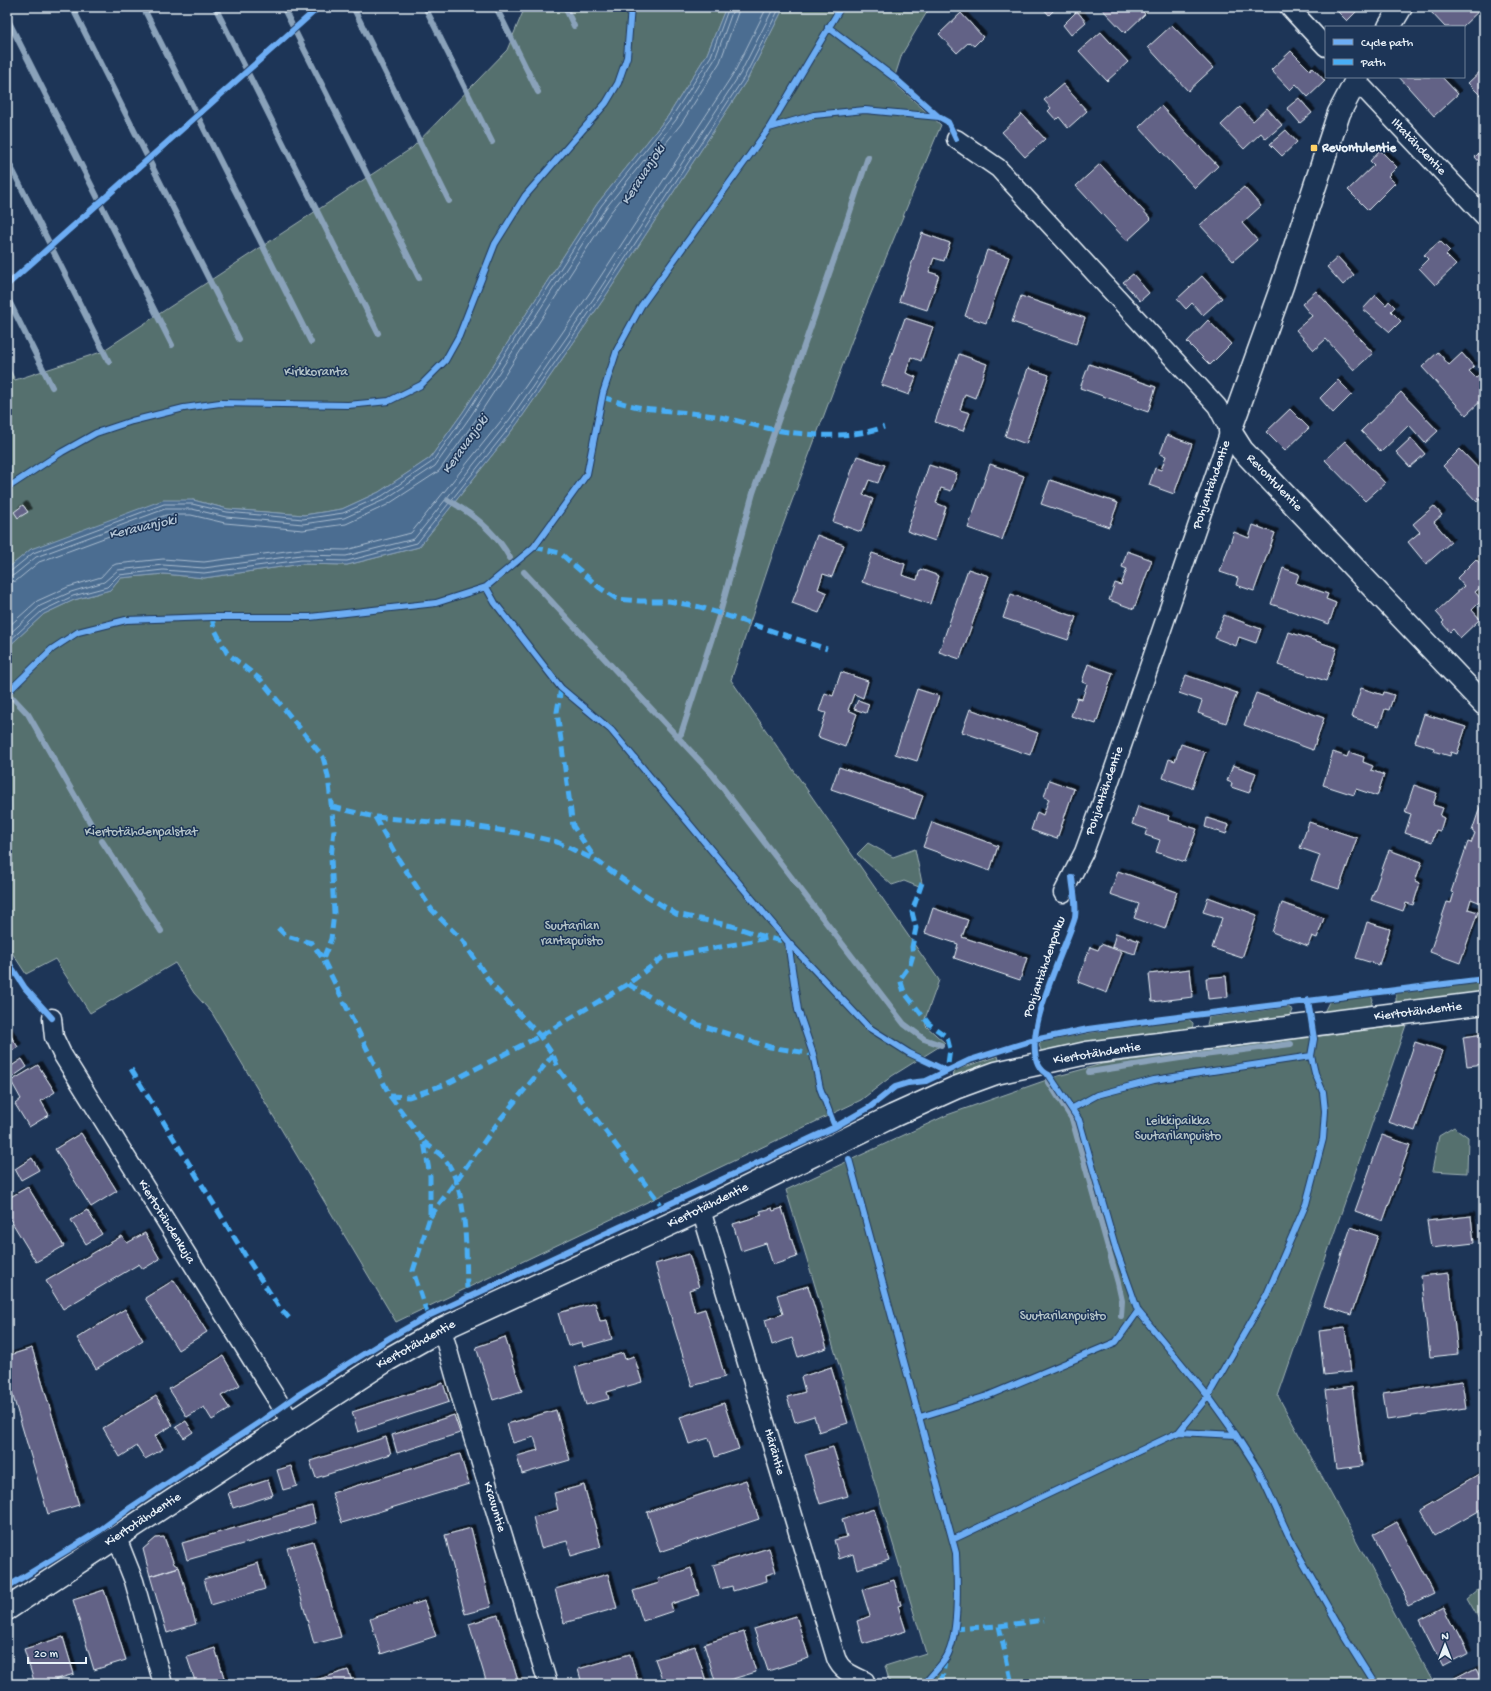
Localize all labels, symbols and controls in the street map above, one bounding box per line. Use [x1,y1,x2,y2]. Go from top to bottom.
legend [1325,26,1465,78]
text: Cycle path [1361,37,1414,51]
text: Path [1360,57,1386,71]
street label: Iltatähdentie [1387,115,1449,179]
water label: Keravanjoki [618,140,671,209]
place label: Revontulentie [1321,141,1397,156]
marker: Revontulentie [1309,143,1319,153]
park label: Kirkkoranta [284,365,348,380]
water label: Keravanjoki [439,411,494,478]
street label: Pohjantähdentie [1189,438,1234,532]
street label: Revontulentie [1243,451,1305,515]
water label: Keravanjoki [108,512,180,544]
street label: Pohjantähdentie [1082,744,1127,838]
park label: Kiertotähdenpalstat [85,825,199,840]
street label: Pohjantähdenpolku [1020,914,1069,1020]
park label: Suutarilan rantapuisto [541,919,604,949]
street label: Kiertotähdentie [1373,999,1463,1025]
street label: Kiertotähdentie [1052,1040,1142,1068]
park label: Leikkipaikka Suutarilanpuisto [1135,1114,1222,1144]
street label: Kiertotähdenkuja [134,1177,198,1267]
street label: Kiertotähdentie [665,1180,751,1232]
park label: Suutarilanpuisto [1020,1309,1107,1324]
street label: Kiertotähdentie [374,1317,458,1373]
street label: Häräntie [760,1427,788,1477]
street label: Kravuntie [479,1480,509,1534]
street label: Kiertotähdentie [102,1490,184,1550]
north arrow [1425,1625,1465,1665]
text: N [1441,1631,1449,1643]
scale bar [28,1639,86,1665]
text: 20 m [34,1648,59,1662]

